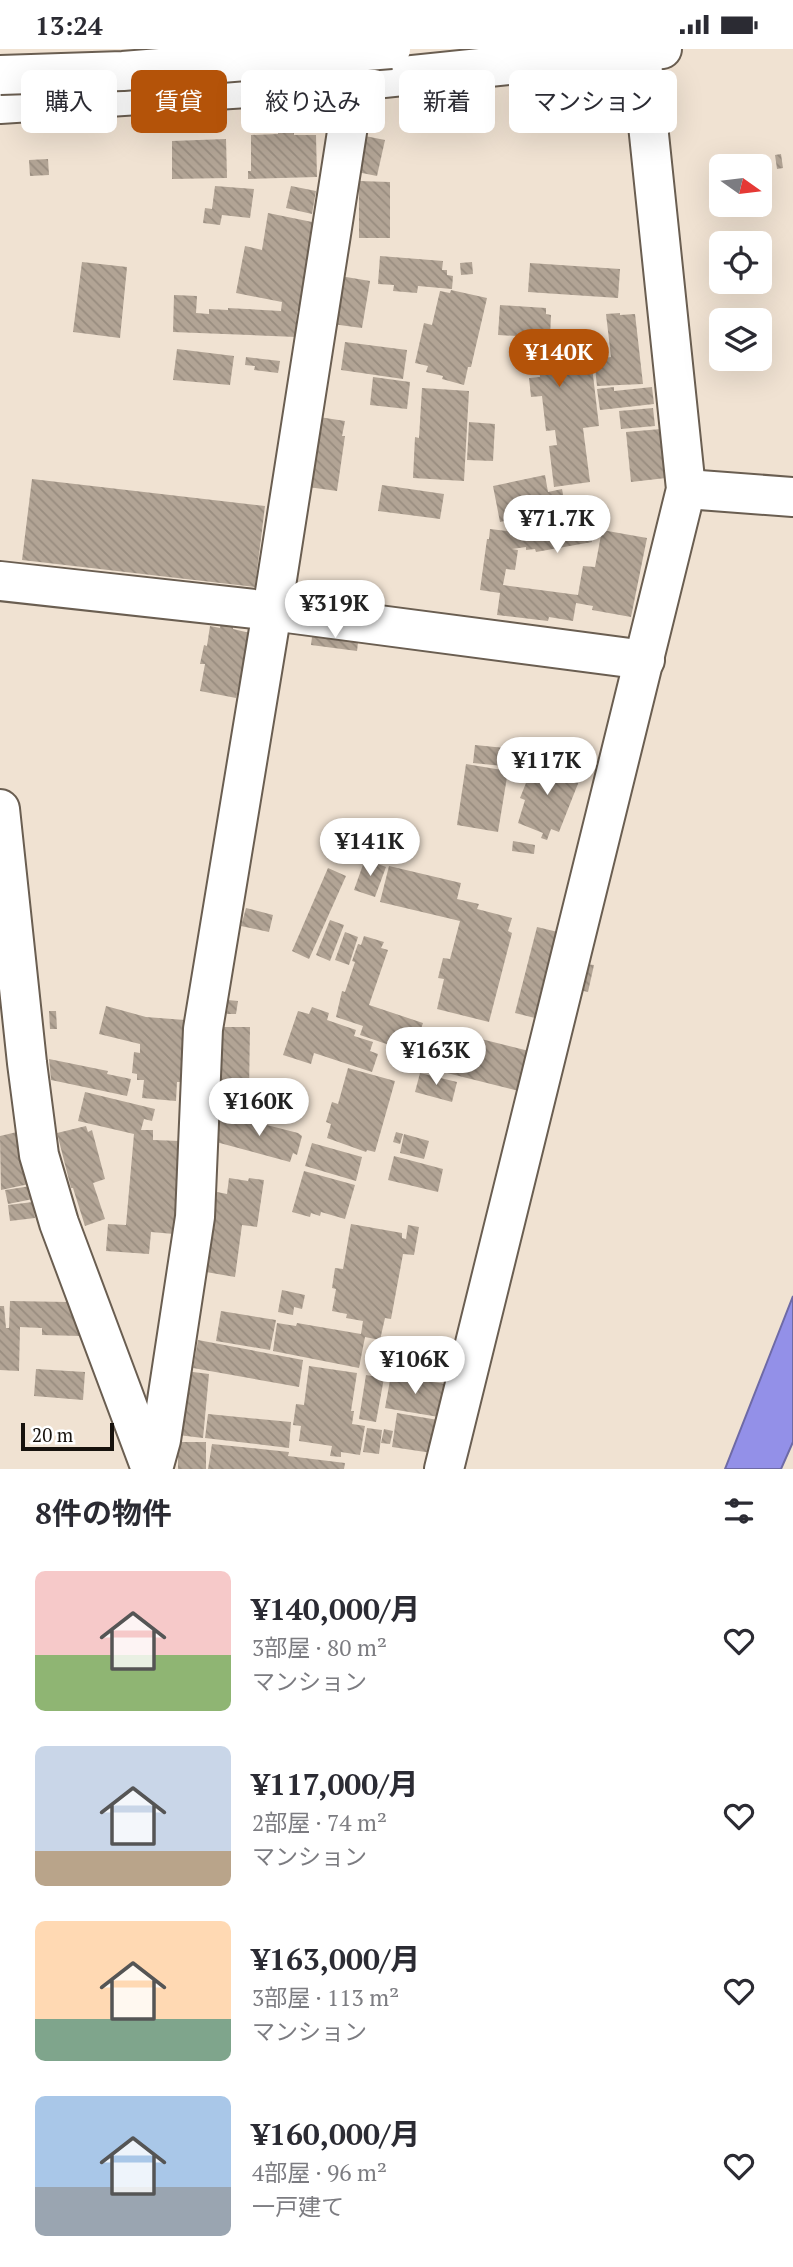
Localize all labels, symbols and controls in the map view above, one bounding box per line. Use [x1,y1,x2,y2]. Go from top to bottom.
text: 13:24 [35,8,103,42]
chip: 購入 [21,70,117,133]
chip: 賃貸 [131,70,227,133]
chip: 絞り込み [241,70,385,133]
chip: 新着 [399,70,495,133]
chip: マンション [509,70,677,133]
north arrow [709,154,772,217]
map controls [709,154,772,371]
button: locate [709,231,772,294]
button: layers [709,308,772,371]
pin: ¥140K [510,329,608,389]
text: ¥140K [525,336,593,367]
pin: ¥71.7K [500,496,614,555]
text: ¥71.7K [519,502,595,533]
pin: ¥319K [286,581,384,640]
text: ¥319K [301,587,369,618]
pin: ¥117K [498,737,596,797]
text: ¥117K [513,744,581,775]
pin: ¥141K [321,819,419,878]
text: ¥141K [336,825,404,856]
pin: ¥163K [387,1027,485,1087]
text: ¥163K [402,1034,470,1065]
pin: ¥160K [210,1079,308,1138]
text: ¥160K [225,1085,293,1116]
pin: ¥106K [366,1337,464,1396]
text: ¥106K [381,1343,449,1374]
scale bar [21,1420,114,1452]
text: 20 m [32,1422,73,1447]
icon: filters [720,1492,758,1530]
text: 8件の物件 [35,1493,172,1533]
text: ¥140,000/月 [252,1589,420,1629]
icon: home [91,1599,175,1683]
icon: heart [720,1622,758,1660]
text: 3部屋 · 80 m² [252,1632,387,1663]
text: マンション [252,1666,367,1697]
text: ¥117,000/月 [252,1764,419,1804]
icon: home [91,1774,175,1858]
icon: heart [720,1797,758,1835]
text: 2部屋 · 74 m² [252,1807,387,1838]
text: マンション [252,1841,367,1872]
text: ¥163,000/月 [252,1939,420,1979]
icon: home [91,1949,175,2033]
icon: heart [720,1972,758,2010]
text: 3部屋 · 113 m² [252,1982,399,2013]
text: マンション [252,2016,367,2047]
text: ¥160,000/月 [252,2114,420,2154]
icon: home [91,2124,175,2208]
icon: heart [720,2147,758,2185]
text: 4部屋 · 96 m² [252,2157,387,2188]
text: 一戸建て [252,2191,344,2222]

